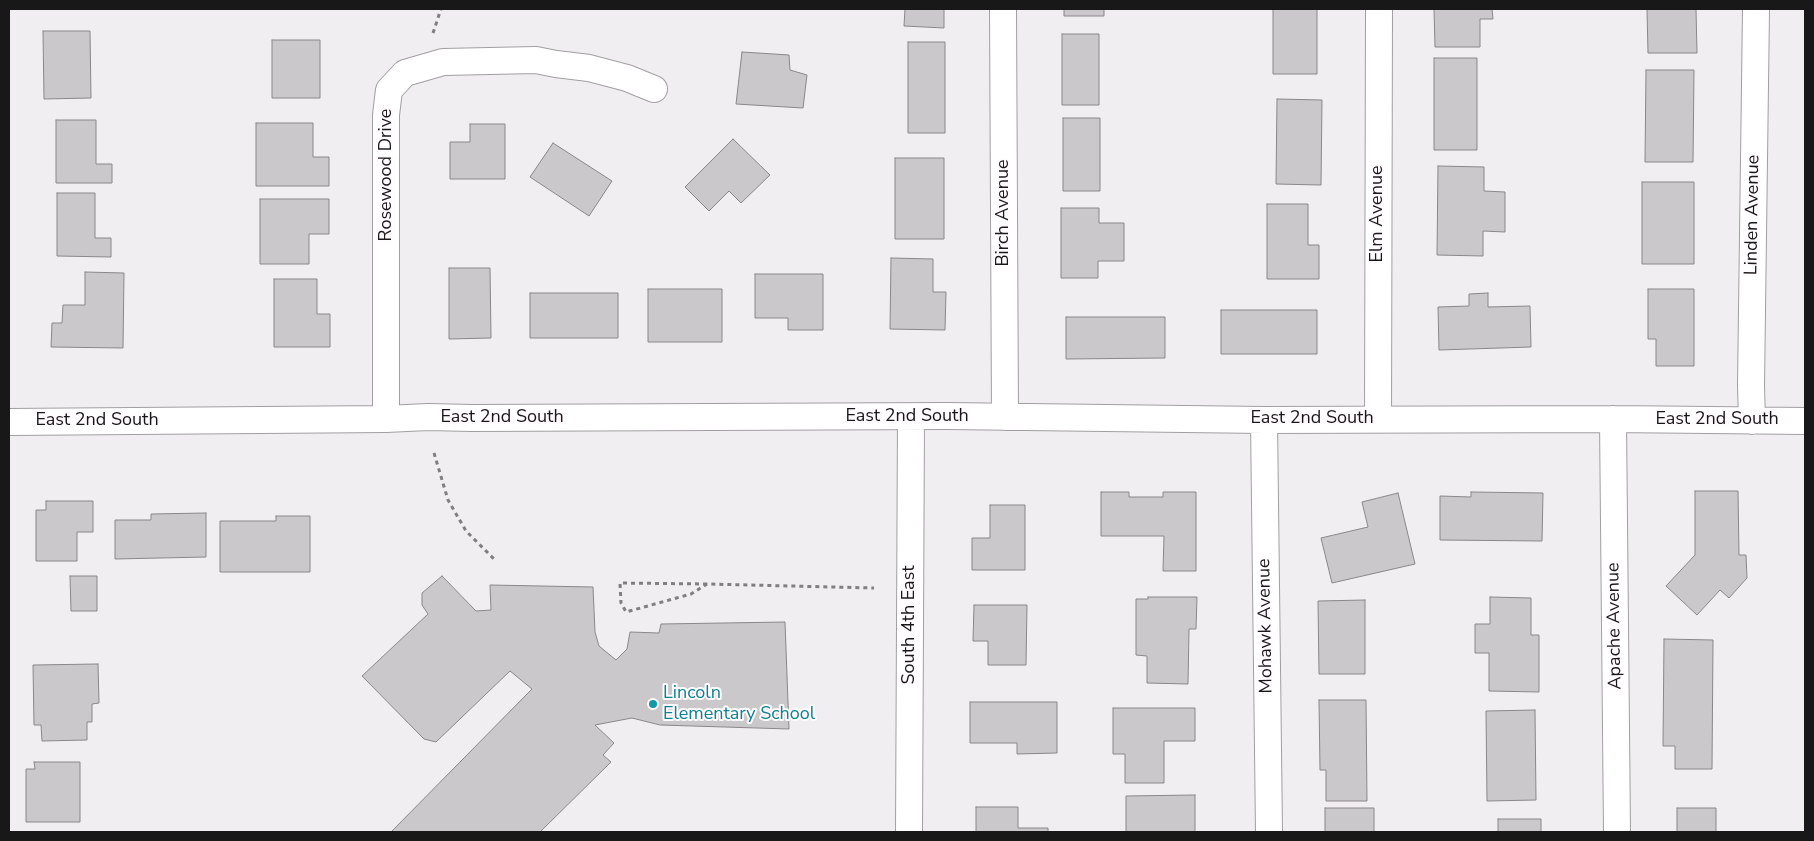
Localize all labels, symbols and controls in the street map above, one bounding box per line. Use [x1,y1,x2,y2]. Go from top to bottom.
street label: Rosewood Drive [376,109,398,241]
street label: Linden Avenue [1741,155,1765,275]
street label: Birch Avenue [993,159,1015,267]
street label: Elm Avenue [1367,165,1389,263]
street label: East 2nd South [845,406,969,428]
street label: East 2nd South [440,407,564,429]
street label: East 2nd South [1250,408,1374,430]
street label: East 2nd South [1655,409,1779,431]
street label: East 2nd South [35,410,159,432]
street label: Mohawk Avenue [1254,558,1278,694]
street label: Apache Avenue [1603,562,1627,690]
street label: South 4th East [899,565,921,685]
place label: Lincoln Elementary School [663,683,815,726]
marker: Lincoln Elementary School [647,698,659,710]

